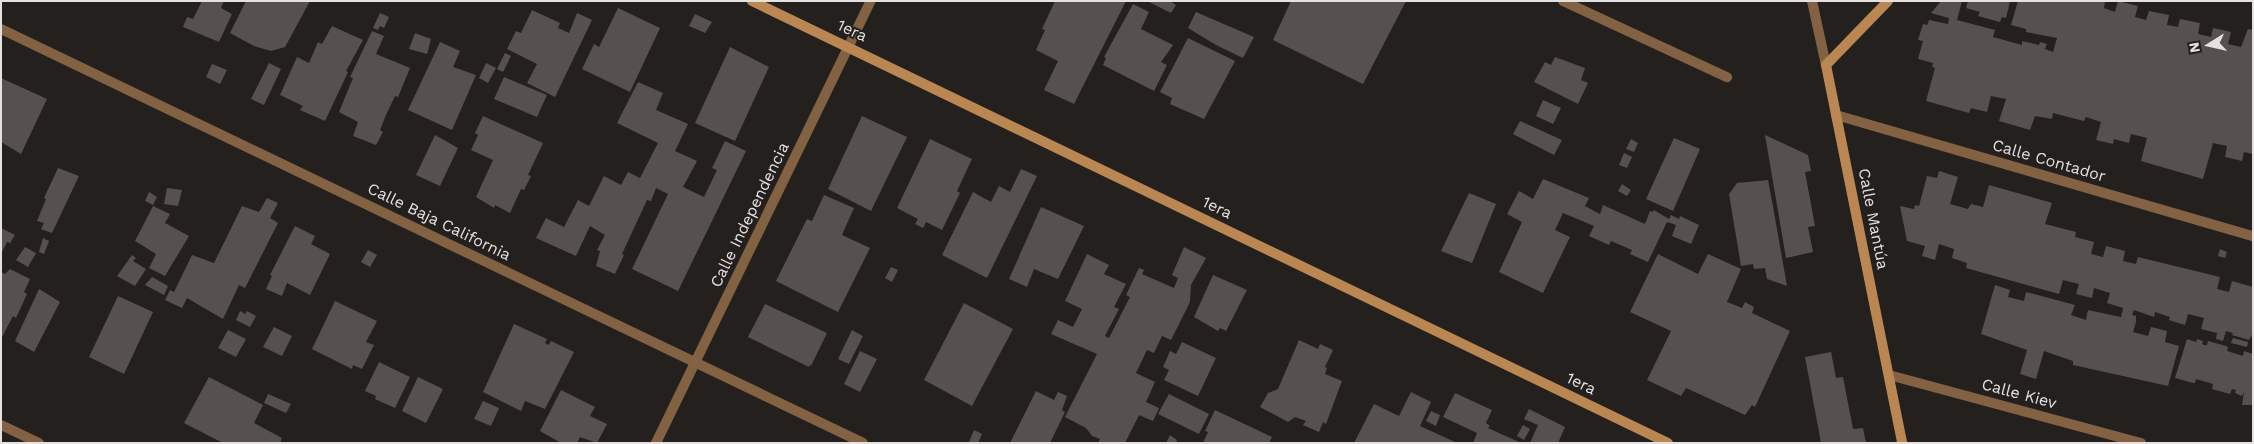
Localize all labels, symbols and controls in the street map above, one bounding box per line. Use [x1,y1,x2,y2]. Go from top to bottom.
street label: 1era [834,16,870,46]
north arrow [2184,20,2234,70]
text: N [2185,41,2203,54]
street label: Calle Contador [1990,136,2108,186]
street label: Calle Independencia [707,139,793,291]
street label: Calle Mantúa [1854,167,1892,271]
street label: Calle Baja California [364,179,514,265]
street label: 1era [1199,193,1235,223]
street label: 1era [1563,369,1599,399]
street label: Calle Kiev [1980,375,2058,413]

